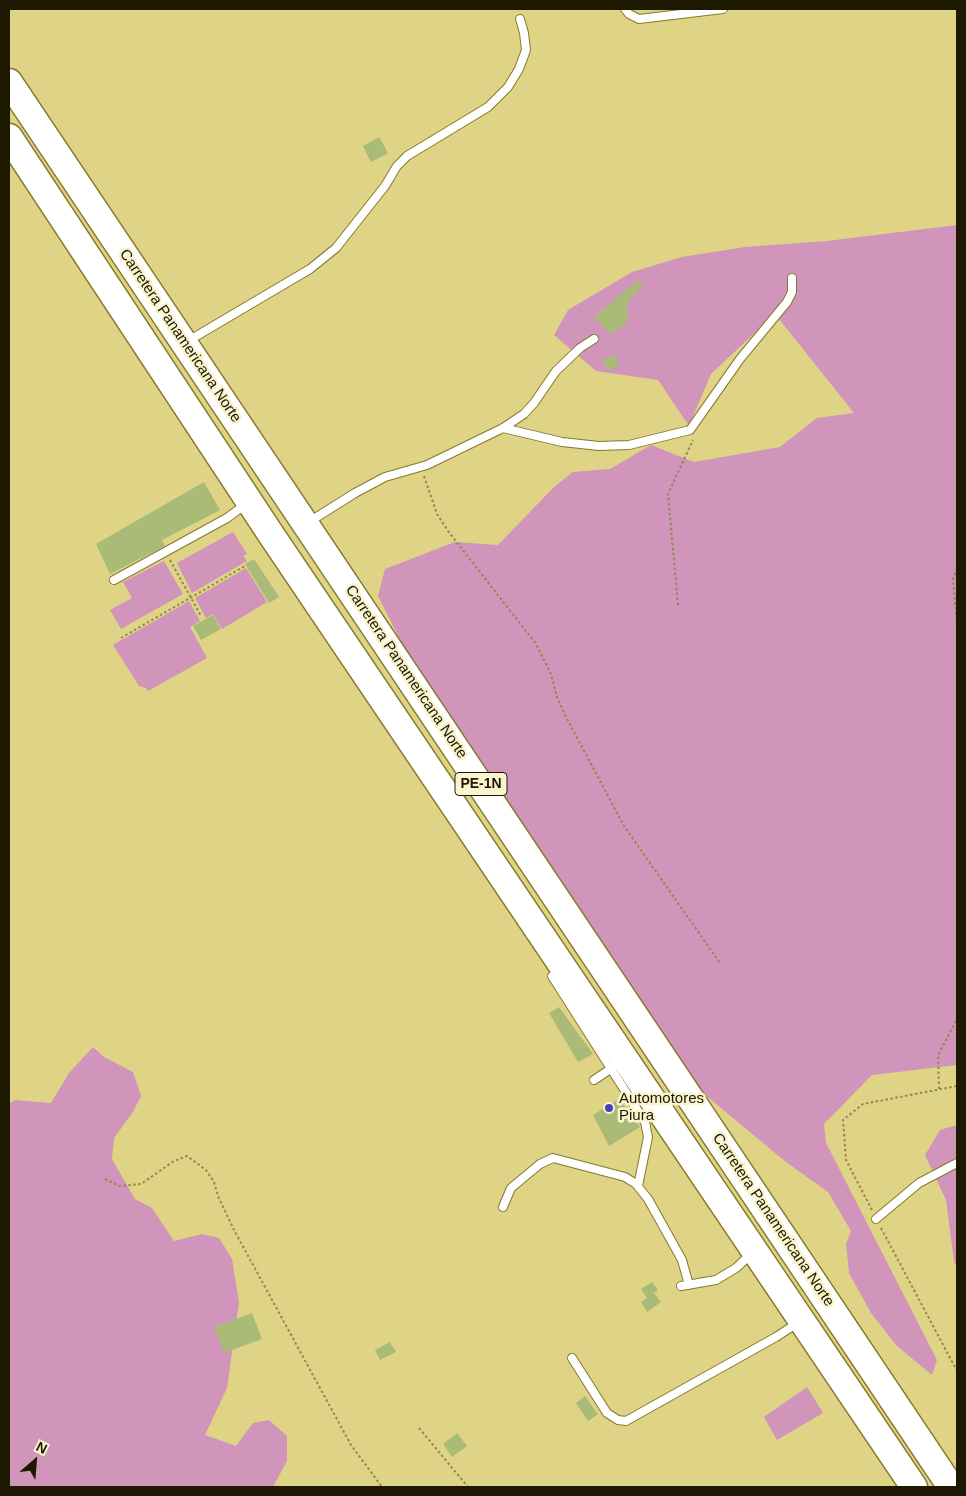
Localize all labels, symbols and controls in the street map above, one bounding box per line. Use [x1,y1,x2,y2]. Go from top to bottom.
street label: Carretera Panamericana Norte [115,246,245,426]
street label: Carretera Panamericana Norte [341,582,471,762]
road number: PE-1N [455,772,507,796]
place label: Automotores Piura [619,1090,704,1125]
marker: Automotores Piura [603,1102,615,1114]
street label: Carretera Panamericana Norte [708,1130,838,1310]
north arrow [10,1436,60,1486]
text: N [34,1438,50,1457]

